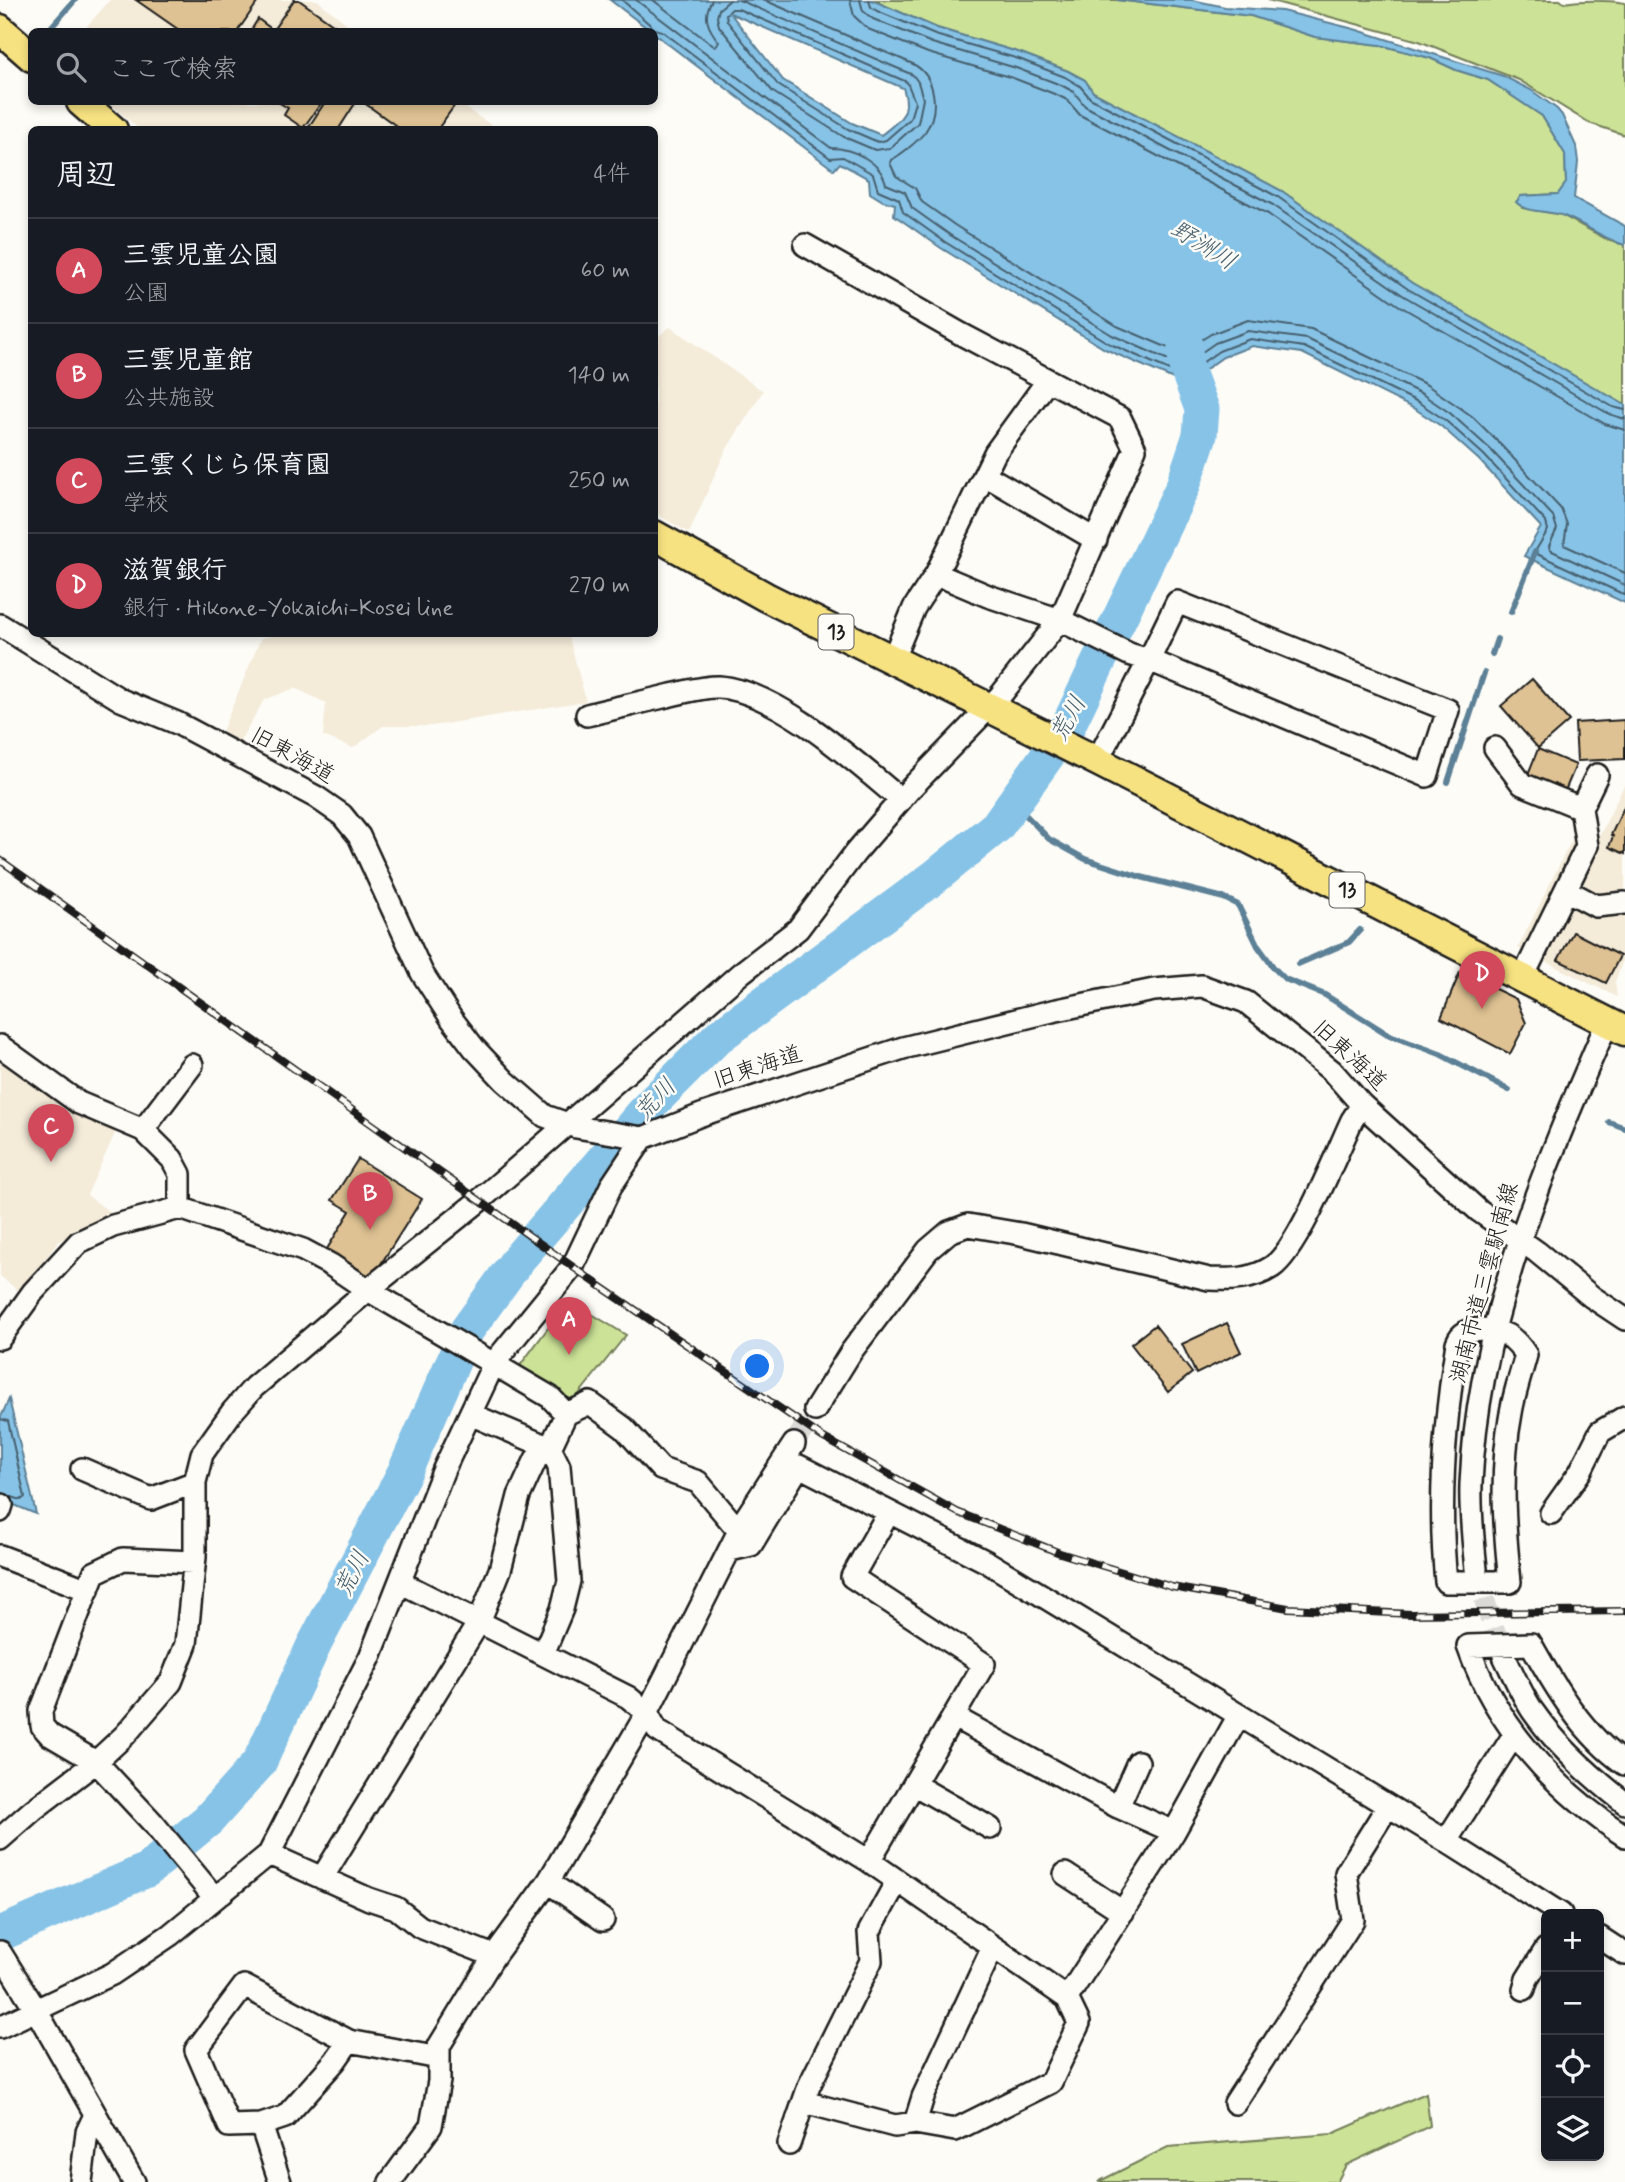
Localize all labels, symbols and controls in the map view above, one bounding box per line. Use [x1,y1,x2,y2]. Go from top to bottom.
search box [28,28,658,105]
icon: search [52,48,90,86]
text: ここで検索 [108,53,238,87]
text: 周辺 [56,156,116,195]
text: 4件 [594,160,630,190]
water label: 野洲川 [1164,214,1242,278]
text: 三雲児童公園 [123,239,279,273]
text: A [71,256,87,286]
text: 60 m [581,256,630,286]
text: 公園 [123,279,169,309]
text: 三雲児童館 [123,344,253,378]
text: B [72,361,86,391]
text: 140 m [567,361,630,391]
text: 公共施設 [123,384,215,414]
text: 三雲くじら保育園 [123,449,331,483]
text: C [71,466,87,496]
text: 250 m [568,466,630,496]
text: 学校 [123,489,169,519]
text: 滋賀銀行 [123,554,227,588]
text: D [71,571,87,601]
text: 270 m [569,571,630,601]
text: 銀行 · Hikone-Yokaichi-Kosei line [123,594,454,624]
road number: 13 [818,614,854,650]
water label: 荒川 [1044,690,1094,748]
street label: 旧東海道 [244,721,340,791]
road number: 13 [1330,872,1364,908]
pin: D [1459,951,1505,1009]
street label: 旧東海道 [1305,1014,1393,1098]
street label: 旧東海道 [710,1040,806,1096]
water label: 荒川 [628,1072,684,1128]
pin: C [28,1104,74,1162]
pin: B [347,1172,393,1230]
street label: 湖南市道三雲駅南線 [1444,1179,1526,1387]
pin: A [546,1297,592,1355]
your location [740,1349,774,1383]
water label: 荒川 [328,1546,378,1602]
map controls [1541,1909,1604,2161]
button: + [1541,1909,1604,1972]
button: − [1541,1972,1604,2035]
button: locate [1541,2035,1604,2098]
button: layers [1541,2098,1604,2161]

